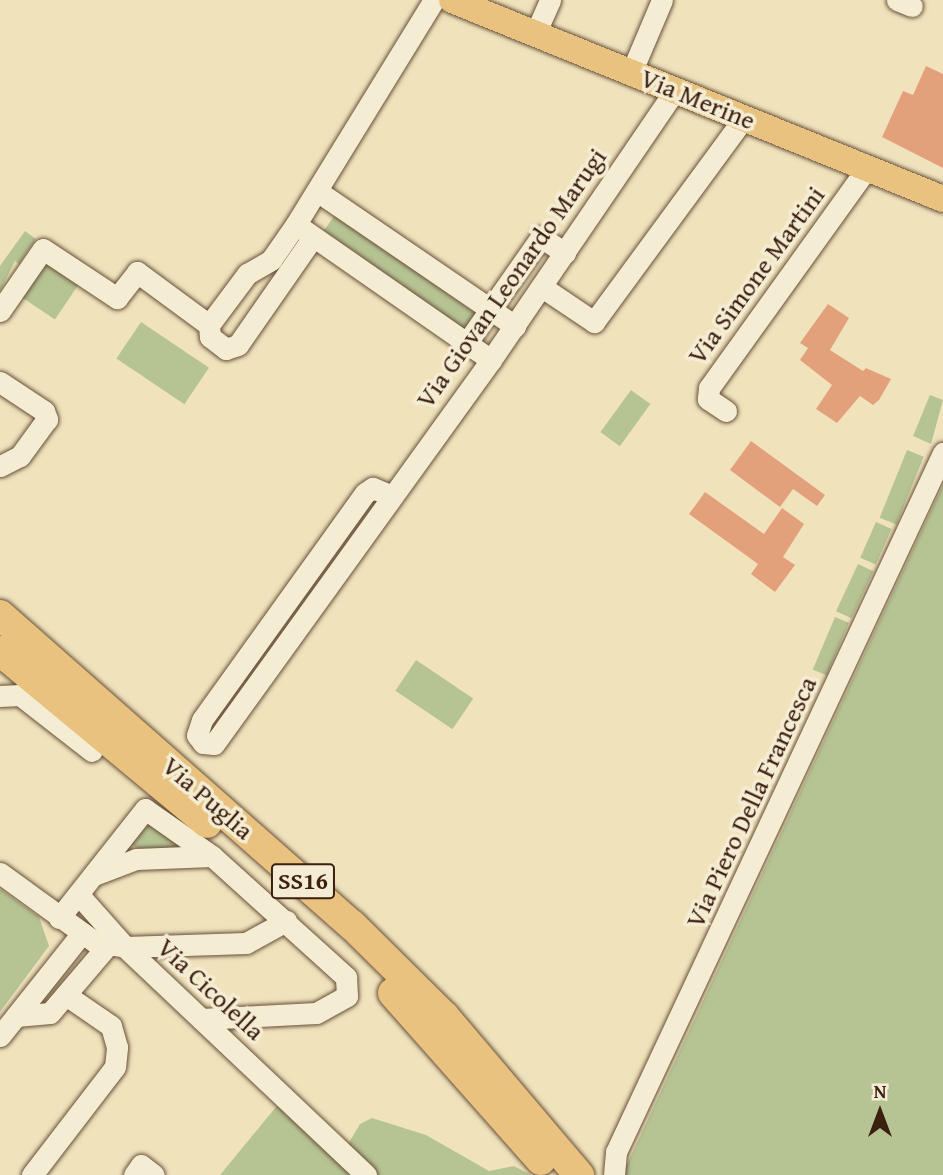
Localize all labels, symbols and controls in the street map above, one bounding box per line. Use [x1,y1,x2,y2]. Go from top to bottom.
street label: Via Merine [636,62,760,136]
street label: Via Giovan Leonardo Marugi [409,142,613,414]
street label: Via Simone Martini [681,180,831,370]
street label: Via Piero Della Francesca [679,671,823,933]
street label: Via Puglia [156,750,260,846]
road number: SS16 [270,860,336,902]
street label: Via Cicolella [151,932,271,1046]
north arrow [845,1077,915,1147]
text: N [874,1077,886,1105]

